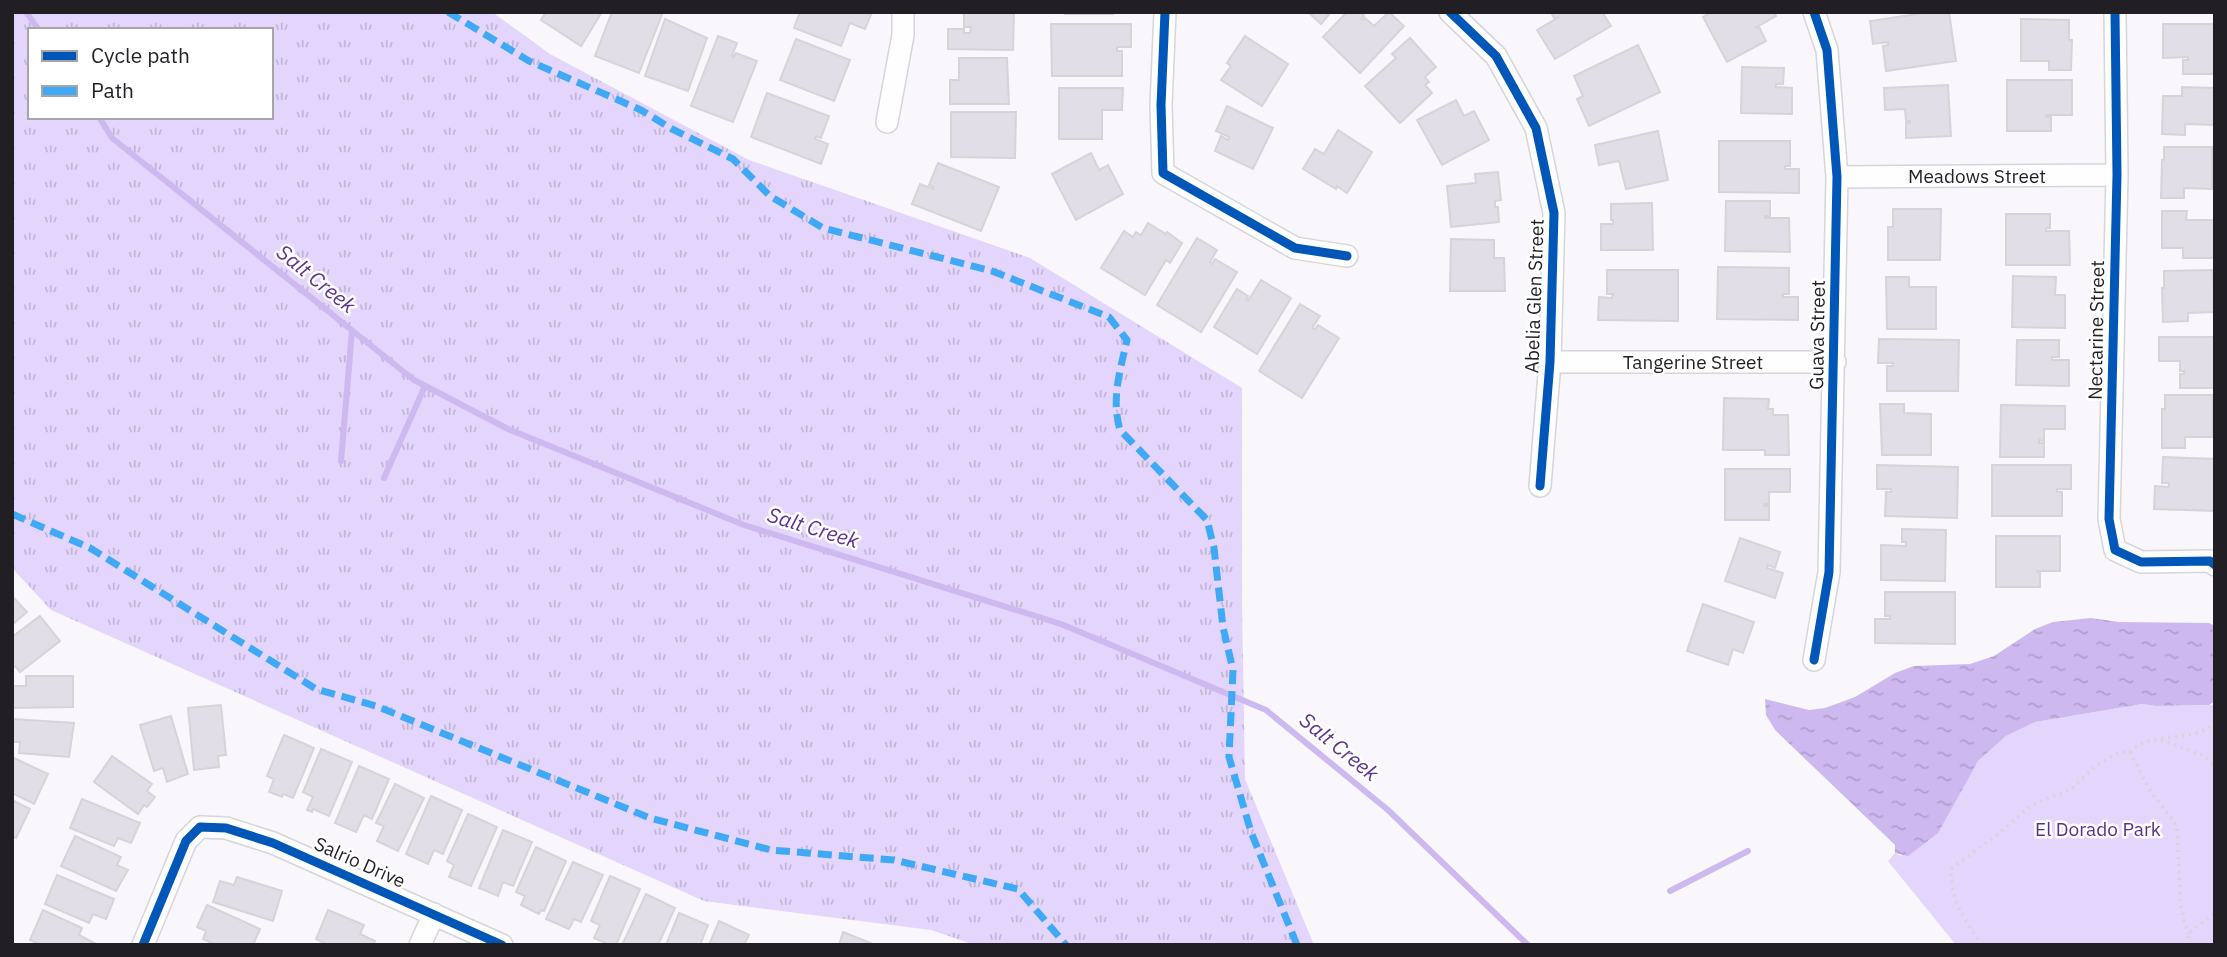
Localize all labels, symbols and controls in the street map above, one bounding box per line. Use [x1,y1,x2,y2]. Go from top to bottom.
legend [28,28,273,119]
text: Cycle path [91,41,190,69]
text: Path [91,76,134,104]
street label: Meadows Street [1908,164,2046,188]
street label: Abelia Glen Street [1519,218,1549,374]
water label: Salt Creek [271,238,363,319]
street label: Nectarine Street [2083,260,2109,400]
street label: Guava Street [1804,280,1830,390]
street label: Tangerine Street [1623,350,1763,374]
water label: Salt Creek [764,500,863,555]
water label: Salt Creek [1294,706,1386,787]
park label: El Dorado Park [2035,817,2161,841]
street label: Salrio Drive [311,831,409,893]

